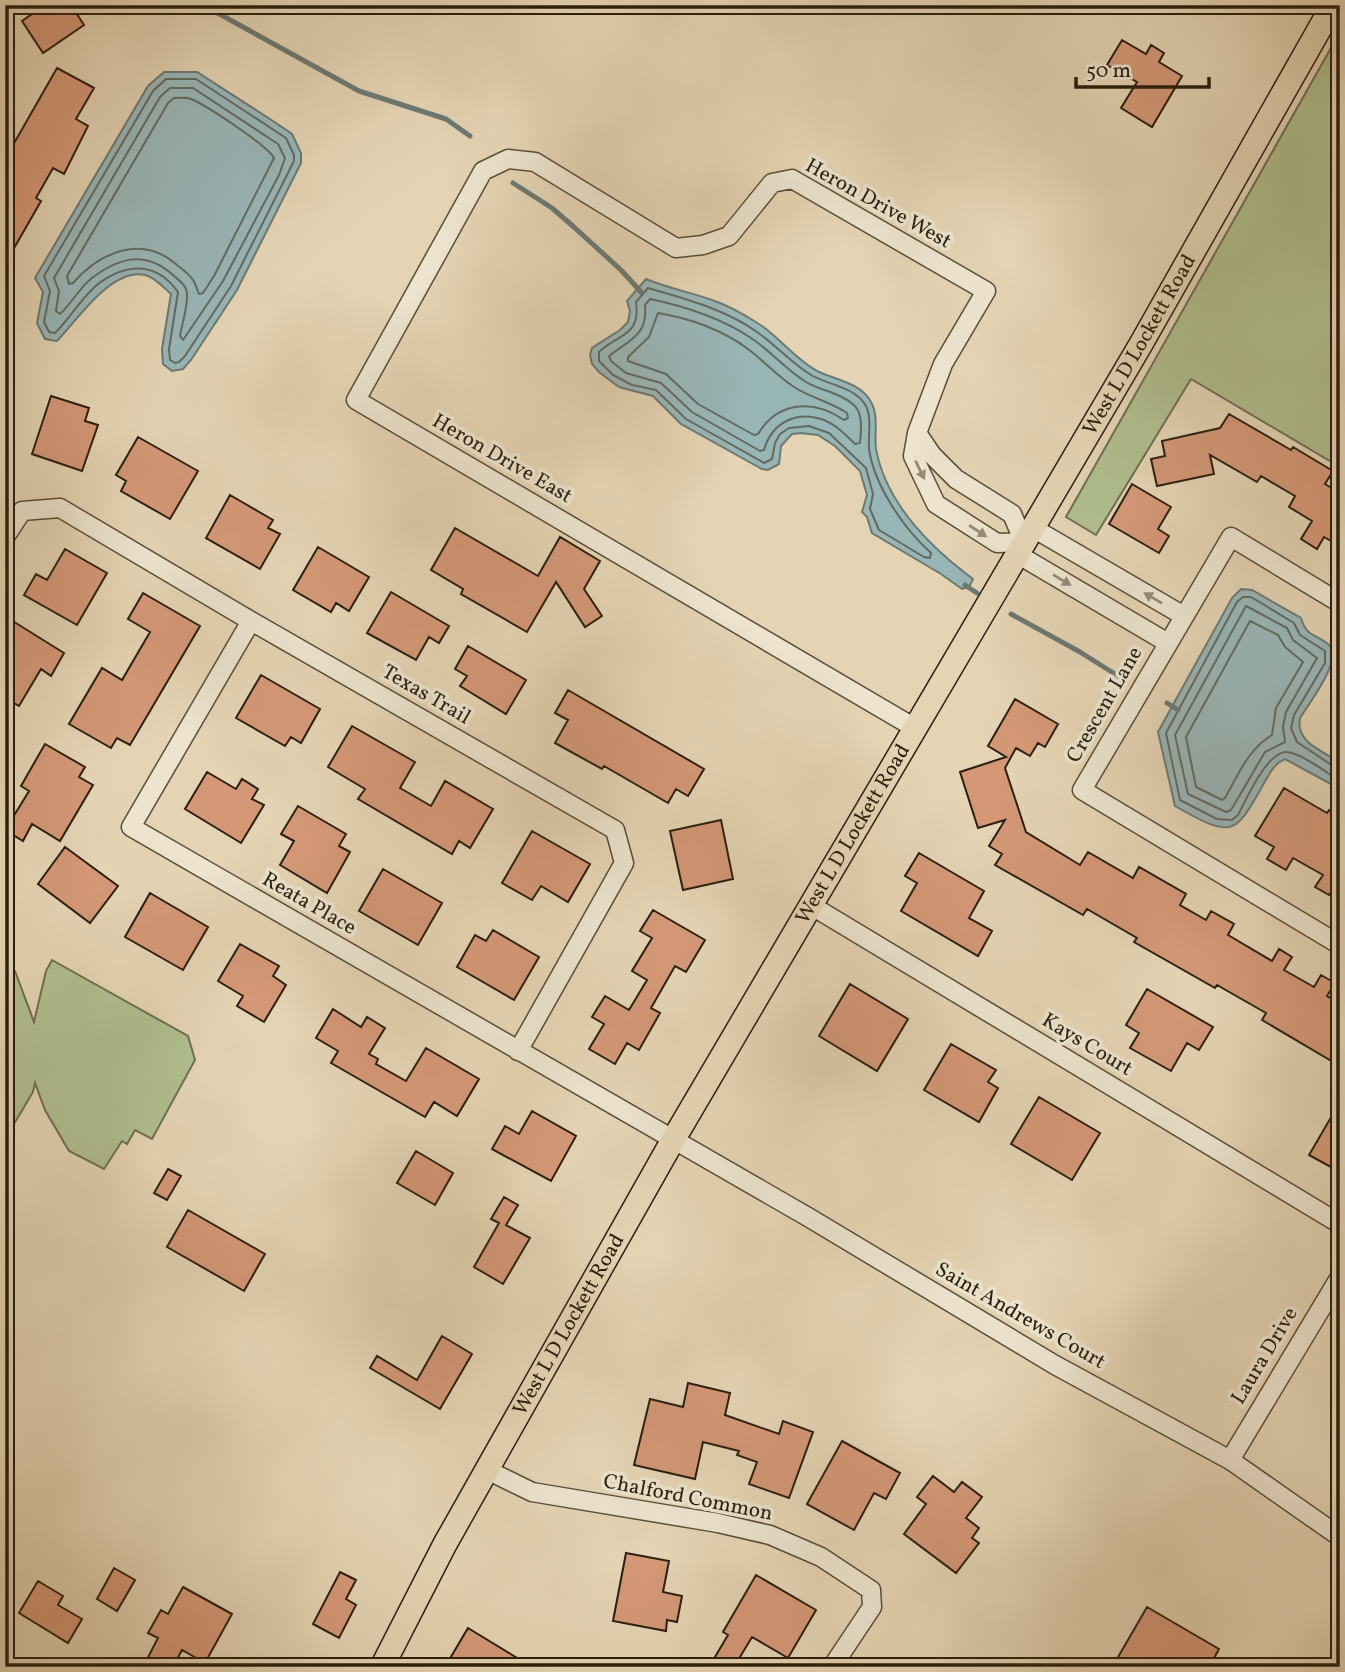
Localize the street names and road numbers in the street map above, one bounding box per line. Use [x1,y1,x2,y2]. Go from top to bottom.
street label: Heron Drive West [800,152,956,256]
street label: West L D Lockett Road [1076,249,1203,441]
street label: Heron Drive East [427,407,577,511]
street label: Crescent Lane [1060,642,1150,768]
street label: Texas Trail [376,658,476,732]
street label: West L D Lockett Road [789,739,917,930]
street label: Reata Place [257,865,361,943]
street label: Kays Court [1036,1006,1138,1084]
street label: West L D Lockett Road [506,1228,632,1421]
street label: Saint Andrews Court [929,1255,1111,1377]
street label: Laura Drive [1225,1302,1305,1410]
street label: Chalford Common [601,1467,775,1529]

